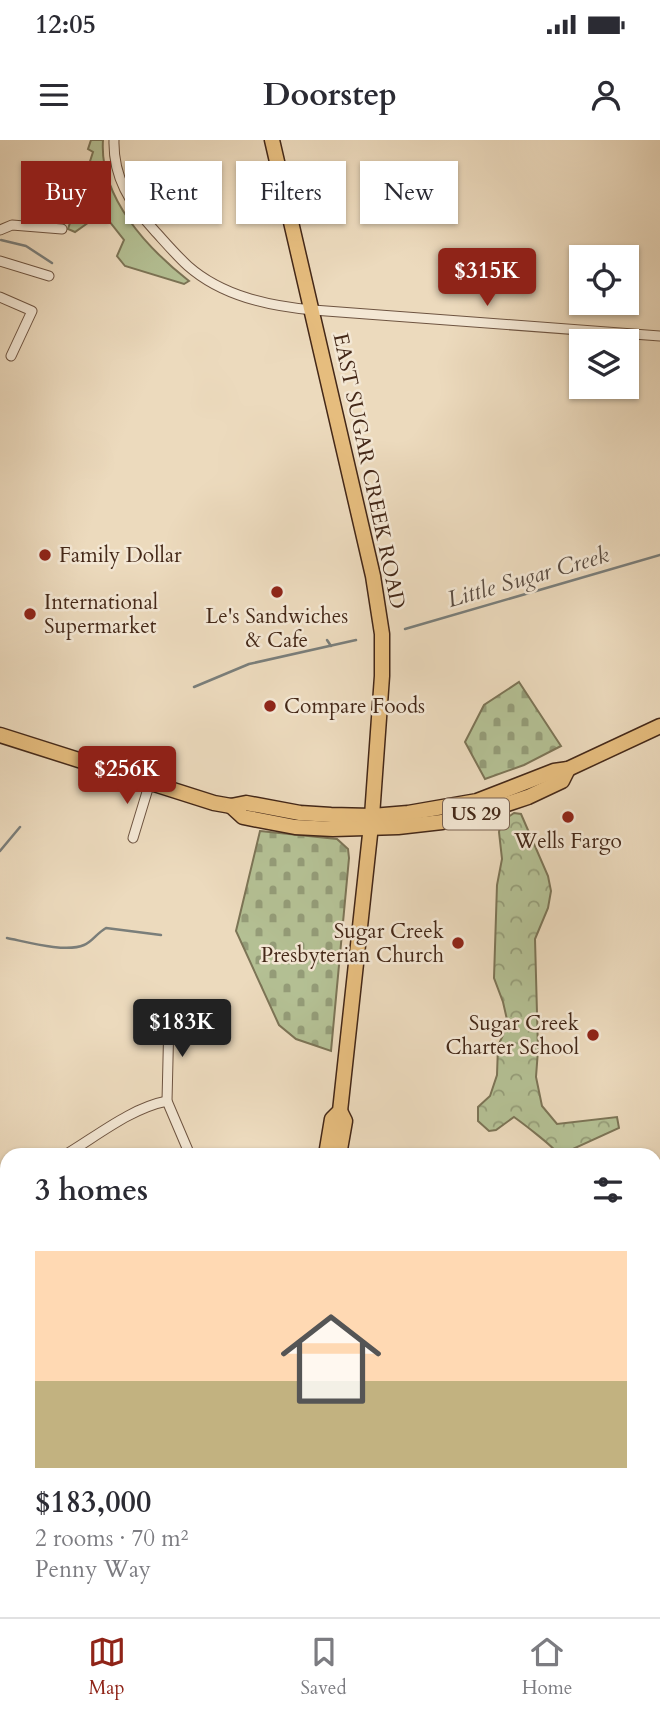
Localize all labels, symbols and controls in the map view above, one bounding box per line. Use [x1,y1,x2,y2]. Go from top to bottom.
text: 12:05 [35,7,96,42]
text: Doorstep [263,73,397,117]
icon: menu [35,76,73,114]
icon: person [587,76,625,114]
chip: Buy [21,161,111,224]
chip: Rent [125,161,222,224]
chip: Filters [236,161,346,224]
chip: New [360,161,458,224]
map controls [569,245,639,399]
button: locate [569,245,639,315]
pin: $315K [438,248,536,308]
text: $315K [454,255,520,286]
button: layers [569,329,639,399]
street label: EAST SUGAR CREEK ROAD [326,330,412,612]
water label: Little Sugar Creek [444,539,613,615]
place label: Family Dollar [59,541,182,570]
marker: Family Dollar [37,547,53,563]
marker: Le's Sandwiches & Cafe [269,584,285,600]
place label: International Supermarket [44,588,158,641]
place label: Le's Sandwiches & Cafe [206,602,348,655]
marker: International Supermarket [22,606,38,622]
place label: Compare Foods [284,692,425,721]
marker: Compare Foods [262,698,278,714]
pin: $256K [78,746,176,806]
text: $256K [94,753,160,784]
road number: US 29 [443,799,509,830]
marker: Wells Fargo [560,809,576,825]
place label: Wells Fargo [513,827,622,856]
place label: Sugar Creek Presbyterian Church [261,917,445,970]
marker: Sugar Creek Presbyterian Church [450,935,466,951]
pin: $183K [133,1000,231,1059]
text: $183K [149,1006,215,1037]
place label: Sugar Creek Charter School [446,1009,580,1062]
marker: Sugar Creek Charter School [585,1027,601,1043]
text: 3 homes [35,1170,148,1211]
icon: filters [589,1171,627,1209]
icon: home [268,1296,394,1422]
text: $183,000 [35,1482,151,1523]
text: 2 rooms · 70 m² [35,1523,188,1554]
text: Penny Way [35,1554,151,1585]
tab: Map [88,1633,126,1701]
tab: Saved [301,1633,347,1701]
tab: Home [522,1633,572,1701]

